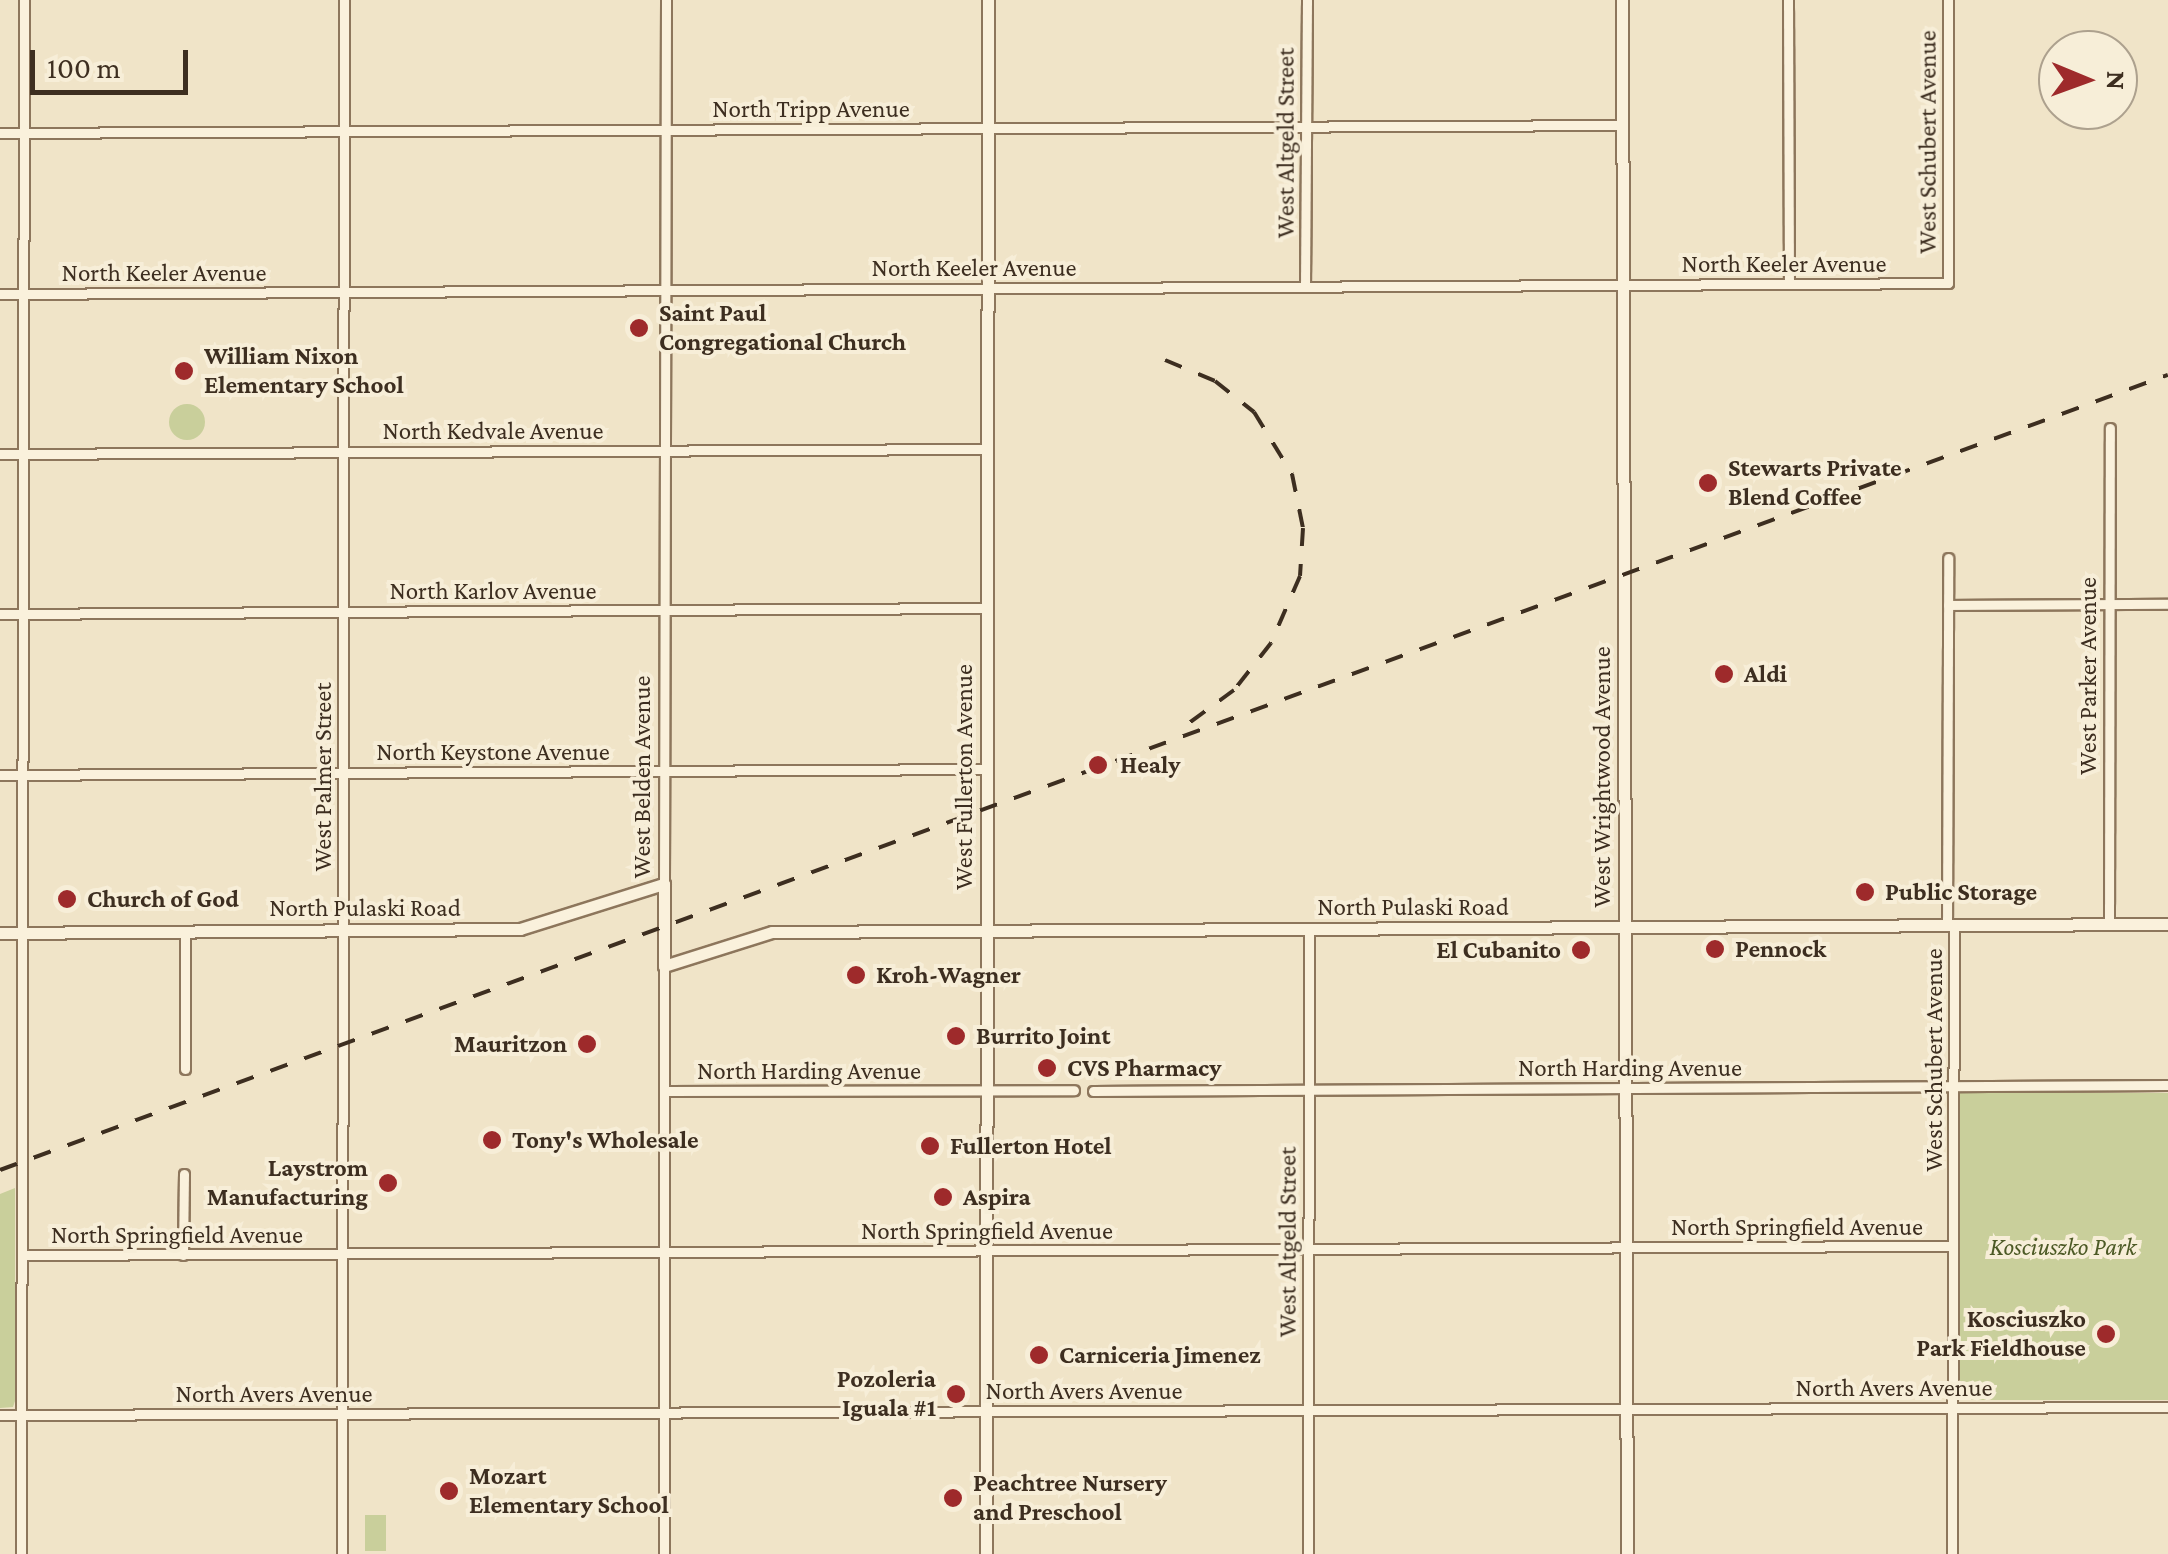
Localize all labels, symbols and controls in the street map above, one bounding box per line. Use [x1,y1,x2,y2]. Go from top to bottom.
scale bar [35,30,192,92]
street label: West Schubert Avenue [1913,30,1943,254]
north arrow [2038,30,2138,130]
street label: West Altgeld Street [1271,48,1301,238]
text: 100 m [47,51,121,84]
text: N [2101,71,2132,90]
street label: North Tripp Avenue [712,94,910,124]
street label: North Keeler Avenue [1682,249,1886,279]
street label: North Keeler Avenue [872,253,1076,283]
street label: North Keeler Avenue [62,258,266,288]
place label: Saint Paul Congregational Church [659,299,906,358]
marker: Saint Paul Congregational Church [628,317,650,339]
place label: William Nixon Elementary School [204,342,404,401]
marker: William Nixon Elementary School [173,360,195,382]
street label: North Kedvale Avenue [383,416,603,446]
place label: Stewarts Private Blend Coffee [1728,454,1902,513]
marker: Stewarts Private Blend Coffee [1697,472,1719,494]
street label: North Karlov Avenue [389,576,597,606]
street label: West Parker Avenue [2073,577,2103,775]
street label: West Wrightwood Avenue [1587,646,1617,908]
place label: Aldi [1744,659,1787,689]
marker: Aldi [1713,663,1735,685]
street label: West Fullerton Avenue [949,664,979,890]
street label: West Belden Avenue [627,676,657,878]
street label: West Palmer Street [308,682,338,872]
street label: North Keystone Avenue [376,737,610,767]
place label: Healy [1120,750,1180,780]
marker: Healy [1085,752,1111,778]
place label: Public Storage [1885,877,2037,907]
marker: Public Storage [1854,881,1876,903]
place label: Church of God [87,884,239,914]
marker: Church of God [56,888,78,910]
street label: North Pulaski Road [1317,892,1509,922]
street label: North Pulaski Road [269,893,461,923]
place label: Pennock [1735,934,1826,964]
place label: El Cubanito [1436,935,1561,965]
marker: Pennock [1704,938,1726,960]
marker: El Cubanito [1570,939,1592,961]
street label: West Schubert Avenue [1919,948,1949,1172]
place label: Kroh-Wagner [876,960,1021,990]
marker: Kroh-Wagner [845,964,867,986]
place label: Burrito Joint [976,1021,1110,1051]
marker: Burrito Joint [945,1025,967,1047]
place label: Mauritzon [454,1029,567,1059]
marker: Mauritzon [576,1033,598,1055]
place label: CVS Pharmacy [1067,1053,1221,1083]
street label: North Harding Avenue [1518,1053,1742,1083]
street label: North Harding Avenue [697,1056,921,1086]
marker: CVS Pharmacy [1036,1057,1058,1079]
place label: Tony's Wholesale [512,1125,699,1155]
marker: Tony's Wholesale [481,1129,503,1151]
place label: Fullerton Hotel [950,1131,1112,1161]
marker: Fullerton Hotel [919,1135,941,1157]
street label: West Altgeld Street [1273,1147,1303,1337]
place label: Laystrom Manufacturing [207,1154,368,1213]
marker: Laystrom Manufacturing [377,1172,399,1194]
place label: Aspira [963,1182,1031,1212]
marker: Aspira [932,1186,954,1208]
street label: North Springfield Avenue [1671,1212,1923,1242]
street label: North Springfield Avenue [861,1216,1113,1246]
street label: North Springfield Avenue [51,1220,303,1250]
park label: Kosciuszko Park [1990,1232,2136,1262]
place label: Kosciuszko Park Fieldhouse [1916,1305,2086,1364]
marker: Kosciuszko Park Fieldhouse [2095,1323,2117,1345]
place label: Carniceria Jimenez [1059,1340,1261,1370]
marker: Carniceria Jimenez [1028,1344,1050,1366]
place label: Pozoleria Iguala #1 [837,1365,936,1424]
street label: North Avers Avenue [1796,1373,1992,1403]
street label: North Avers Avenue [986,1376,1182,1406]
street label: North Avers Avenue [176,1379,372,1409]
marker: Pozoleria Iguala #1 [945,1383,967,1405]
place label: Mozart Elementary School [469,1462,669,1521]
place label: Peachtree Nursery and Preschool [973,1469,1167,1528]
marker: Mozart Elementary School [438,1480,460,1502]
marker: Peachtree Nursery and Preschool [942,1487,964,1509]

